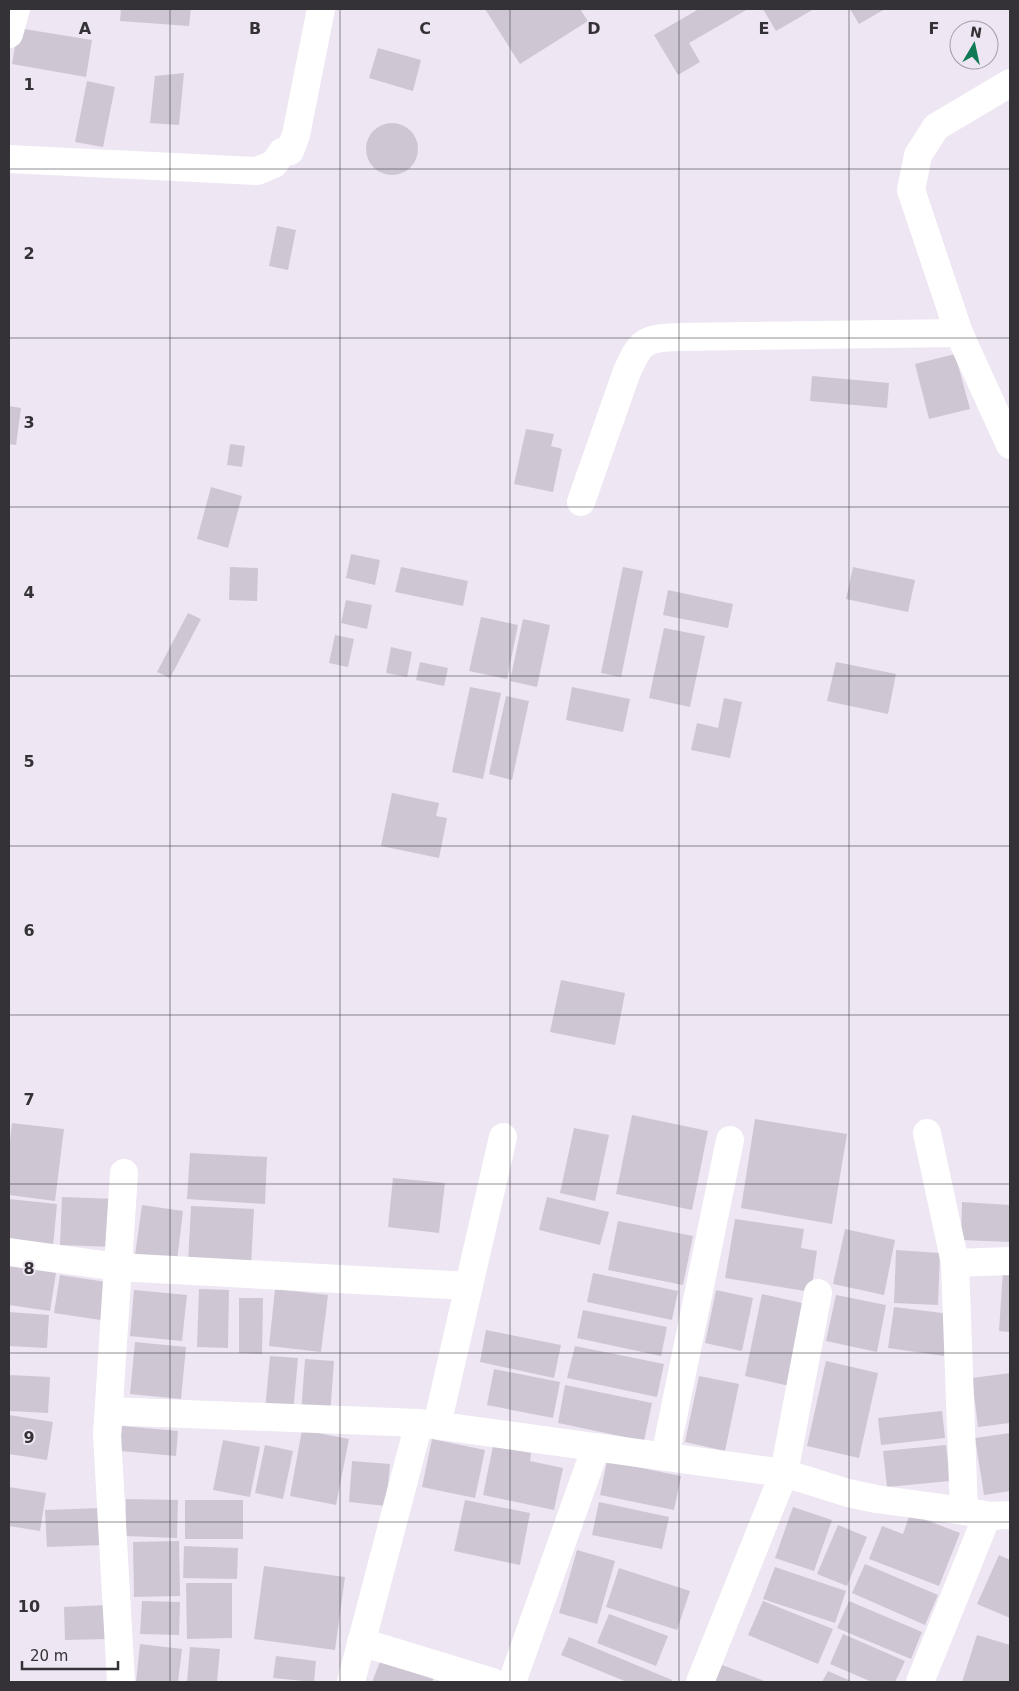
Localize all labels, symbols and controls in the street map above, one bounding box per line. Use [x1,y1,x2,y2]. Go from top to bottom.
text: A [79,19,92,38]
text: B [249,19,261,38]
text: C [419,19,431,38]
text: D [587,19,601,38]
text: E [759,19,769,38]
text: F [929,19,939,38]
north arrow [949,20,999,70]
text: N [969,23,983,41]
text: 1 [23,75,35,94]
text: 2 [23,244,35,263]
text: 3 [23,413,35,432]
text: 4 [23,583,35,602]
text: 5 [23,752,35,771]
text: 6 [23,921,35,940]
text: 7 [23,1090,35,1109]
text: 8 [23,1259,35,1278]
text: 9 [23,1428,35,1447]
text: 10 [18,1597,40,1616]
scale bar [22,1638,119,1670]
text: 20 m [30,1647,68,1665]

